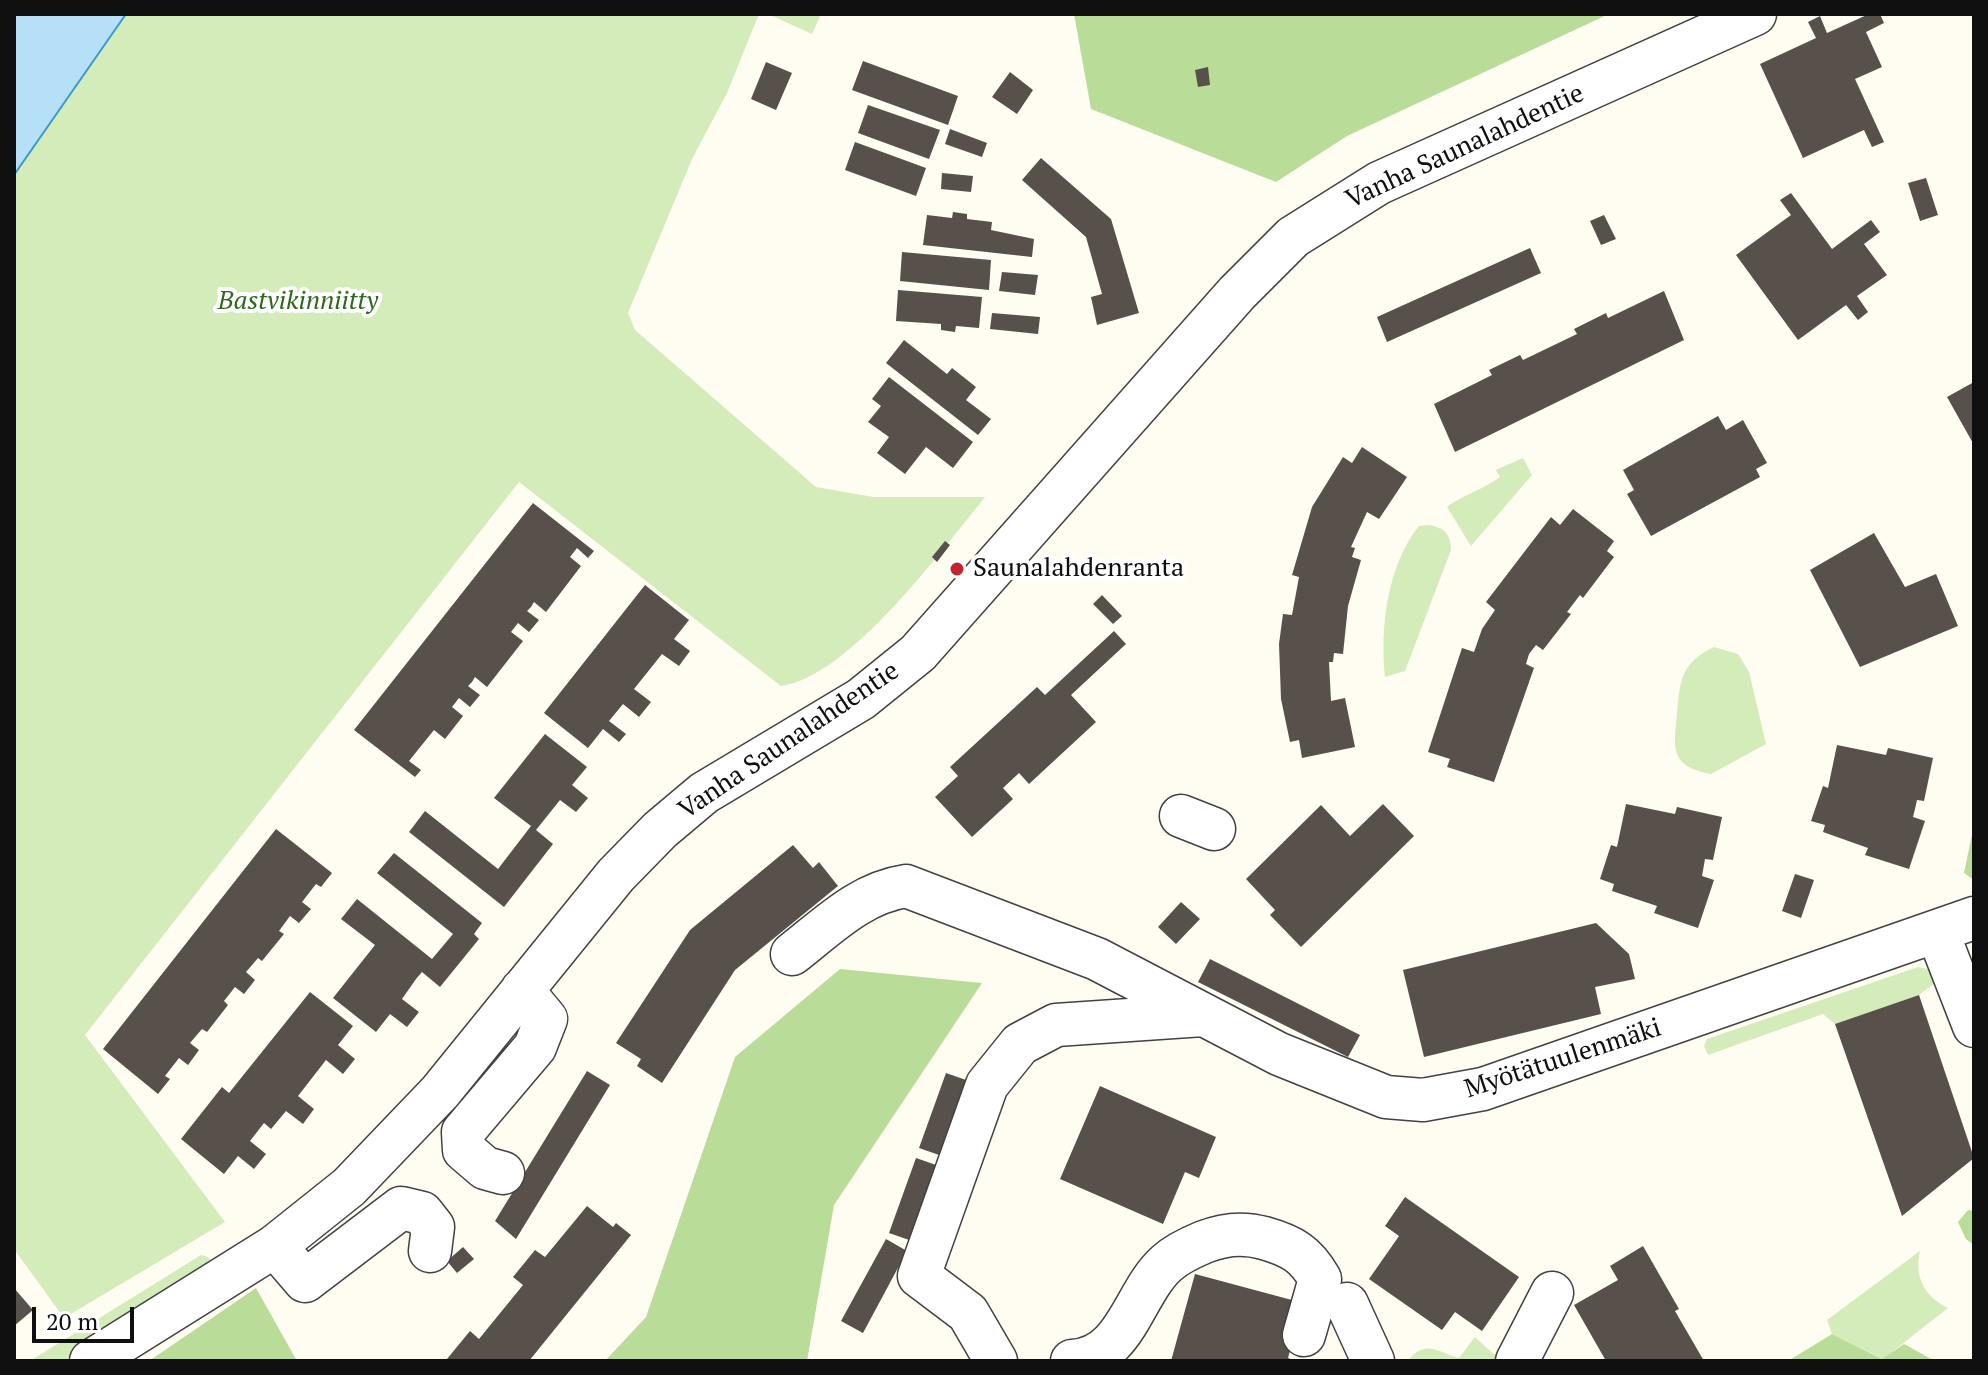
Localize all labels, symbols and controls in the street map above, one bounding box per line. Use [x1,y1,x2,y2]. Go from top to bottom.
street label: Vanha Saunalahdentie [1341,78,1589,216]
park label: Bastvikinniitty [218,286,378,318]
place label: Saunalahdenranta [973,553,1184,585]
marker: Saunalahdenranta [948,560,966,578]
street label: Vanha Saunalahdentie [673,656,905,826]
street label: Myötätuulenmäki [1461,1013,1665,1105]
scale bar [36,1291,138,1341]
text: 20 m [46,1305,98,1337]

